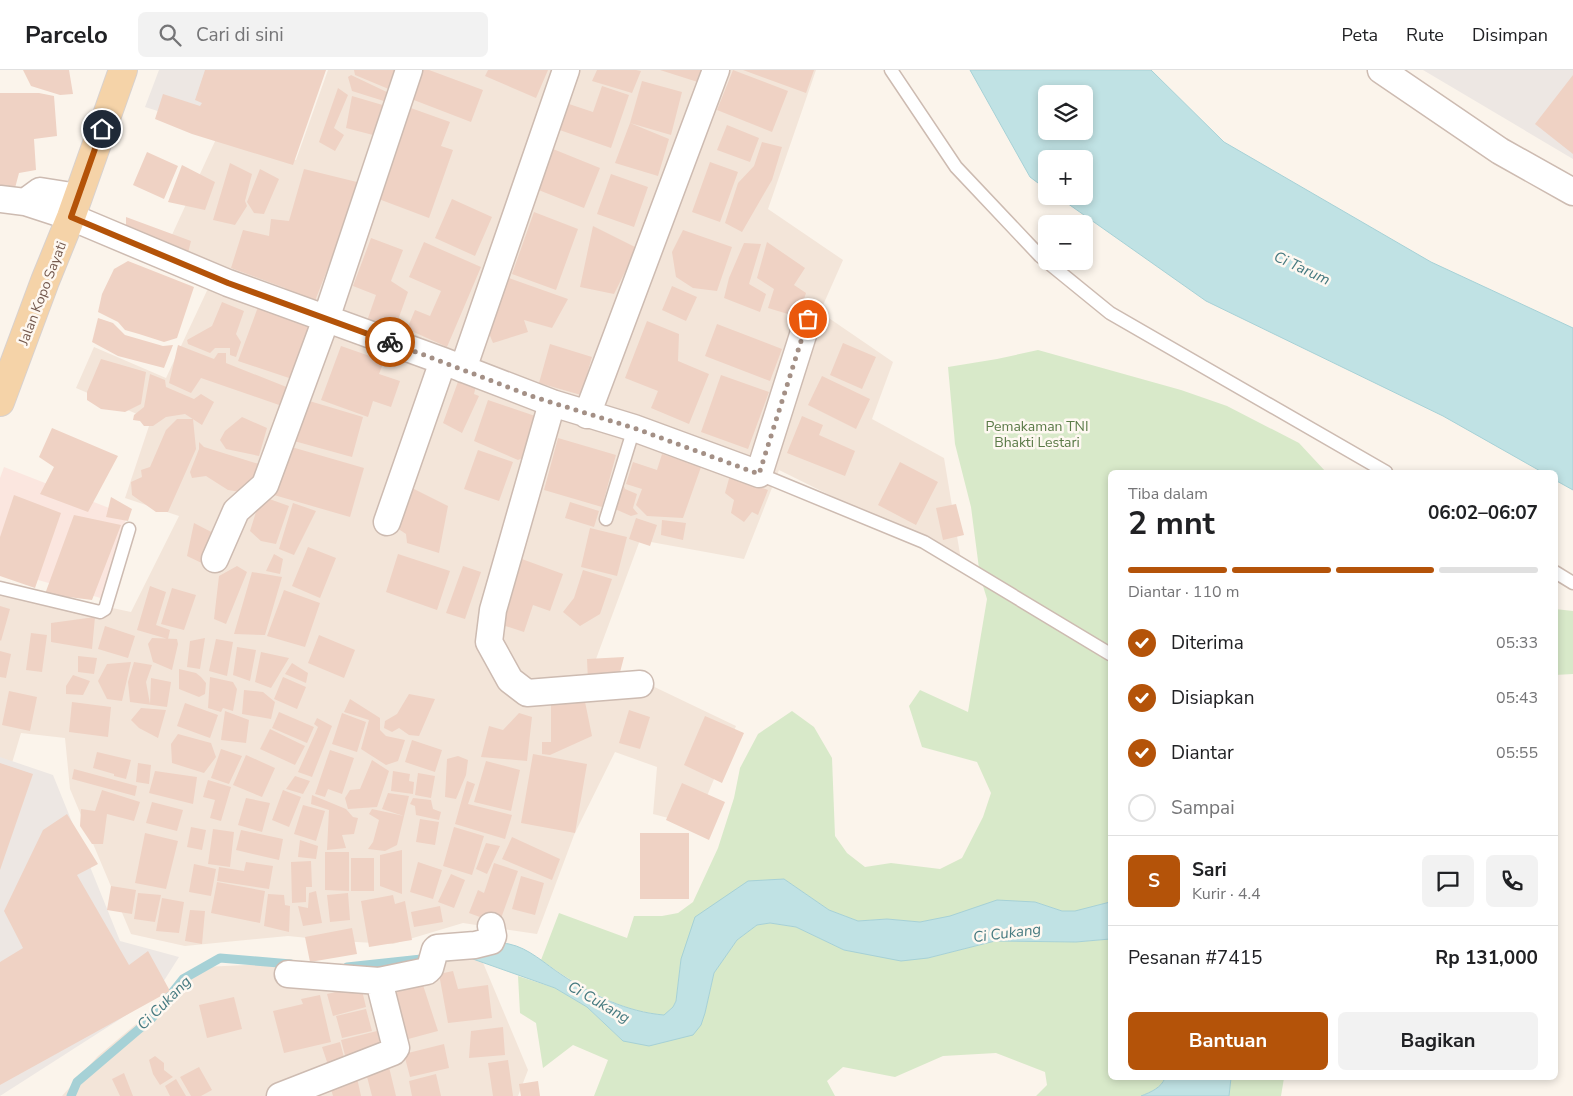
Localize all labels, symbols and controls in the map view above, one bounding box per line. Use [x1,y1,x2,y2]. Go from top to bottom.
search box [138,12,488,57]
text: Parcelo [25,19,108,51]
icon: search [156,21,184,49]
text: Cari di sini [196,22,284,48]
text: Peta [1342,23,1378,47]
text: Rute [1406,23,1444,47]
text: Disimpan [1472,23,1548,47]
map controls [1038,85,1093,270]
button: layers [1038,85,1093,140]
pin [81,108,123,150]
icon: home [88,115,116,143]
button: + [1038,150,1093,205]
button: − [1038,215,1093,270]
street label: Jalan Kopo Sayati [14,239,71,349]
water label: Ci Tarum [1271,246,1333,290]
pin [787,298,829,340]
icon: bag [794,305,822,333]
courier [365,317,415,367]
icon: bike [376,328,404,356]
park label: Pemakaman TNI Bhakti Lestari [985,417,1089,452]
text: Tiba dalam [1128,483,1208,505]
text: 06:02–06:07 [1428,500,1538,526]
text: 2 mnt [1128,502,1215,545]
text: Diantar · 110 m [1128,581,1239,603]
icon: check [1128,629,1156,657]
text: Diterima [1171,630,1244,656]
text: 05:33 [1496,632,1538,654]
icon: check [1128,684,1156,712]
text: Disiapkan [1171,685,1254,711]
text: 05:43 [1496,687,1538,709]
icon: check [1128,739,1156,767]
text: Diantar [1171,740,1234,766]
text: 05:55 [1496,742,1538,764]
text: Sampai [1171,795,1235,821]
button: chat [1422,855,1474,907]
button: phone [1486,855,1538,907]
text: Sari [1192,857,1227,883]
text: S [1148,868,1160,894]
text: Kurir · 4.4 [1192,883,1261,905]
water label: Ci Cukang [972,919,1042,947]
text: Pesanan #7415 [1128,945,1262,971]
text: Rp 131,000 [1435,945,1538,971]
water label: Ci Cukang [133,972,195,1034]
water label: Ci Cukang [564,976,634,1028]
button: Bantuan [1128,1012,1328,1070]
button: Bagikan [1338,1012,1538,1070]

